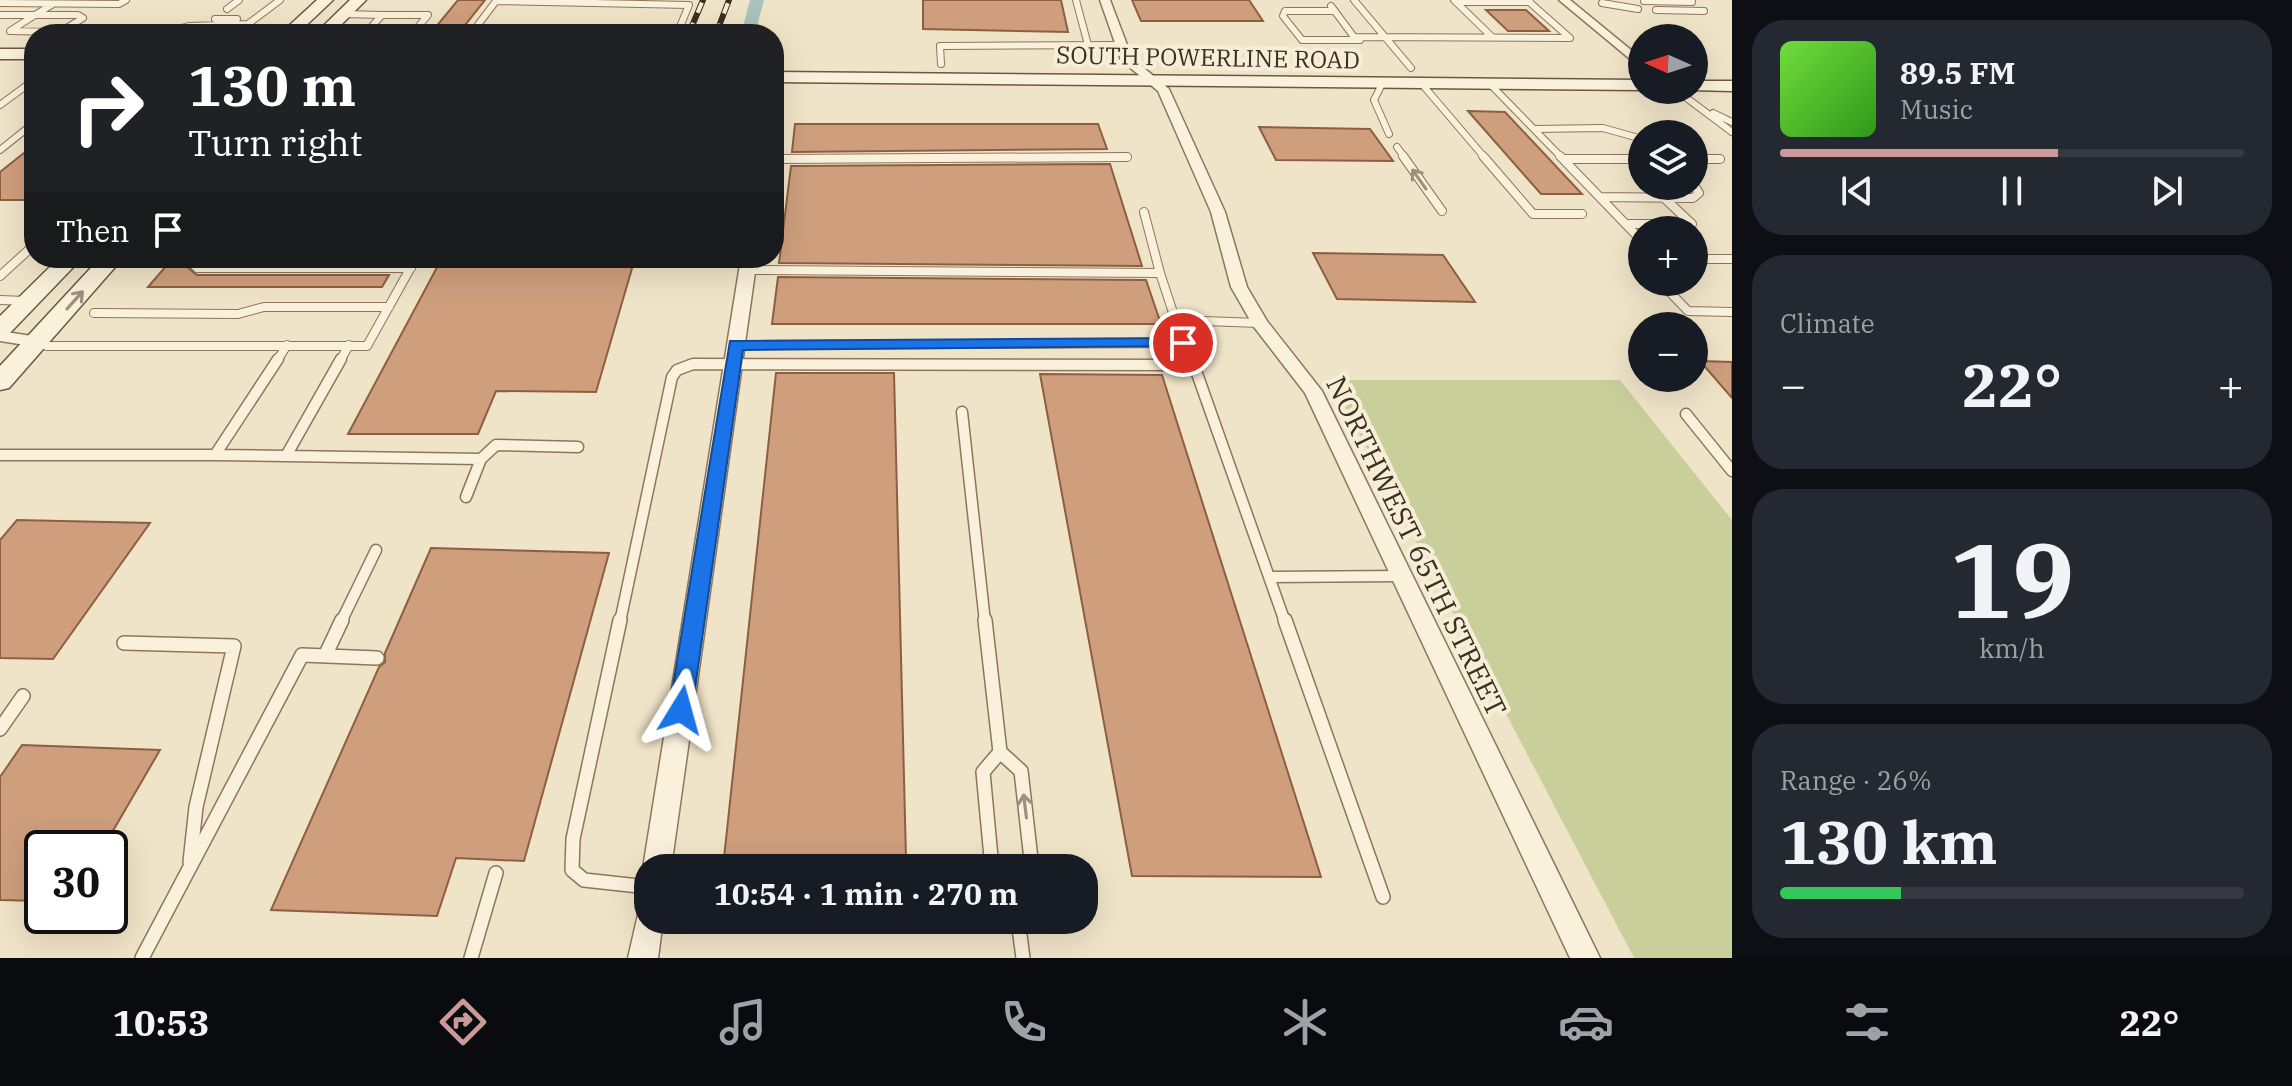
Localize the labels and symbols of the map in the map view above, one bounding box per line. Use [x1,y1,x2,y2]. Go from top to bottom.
north arrow [1628,24,1708,104]
street label: SOUTH POWERLINE ROAD [1056,38,1360,76]
one-way arrow [1411,168,1427,190]
one-way arrow [66,290,84,310]
pin [1149,309,1217,377]
street label: NORTHWEST 65TH STREET [1318,370,1516,722]
position arrow [639,668,723,752]
one-way arrow [1018,793,1033,820]
speed limit sign: 30 [24,830,128,934]

